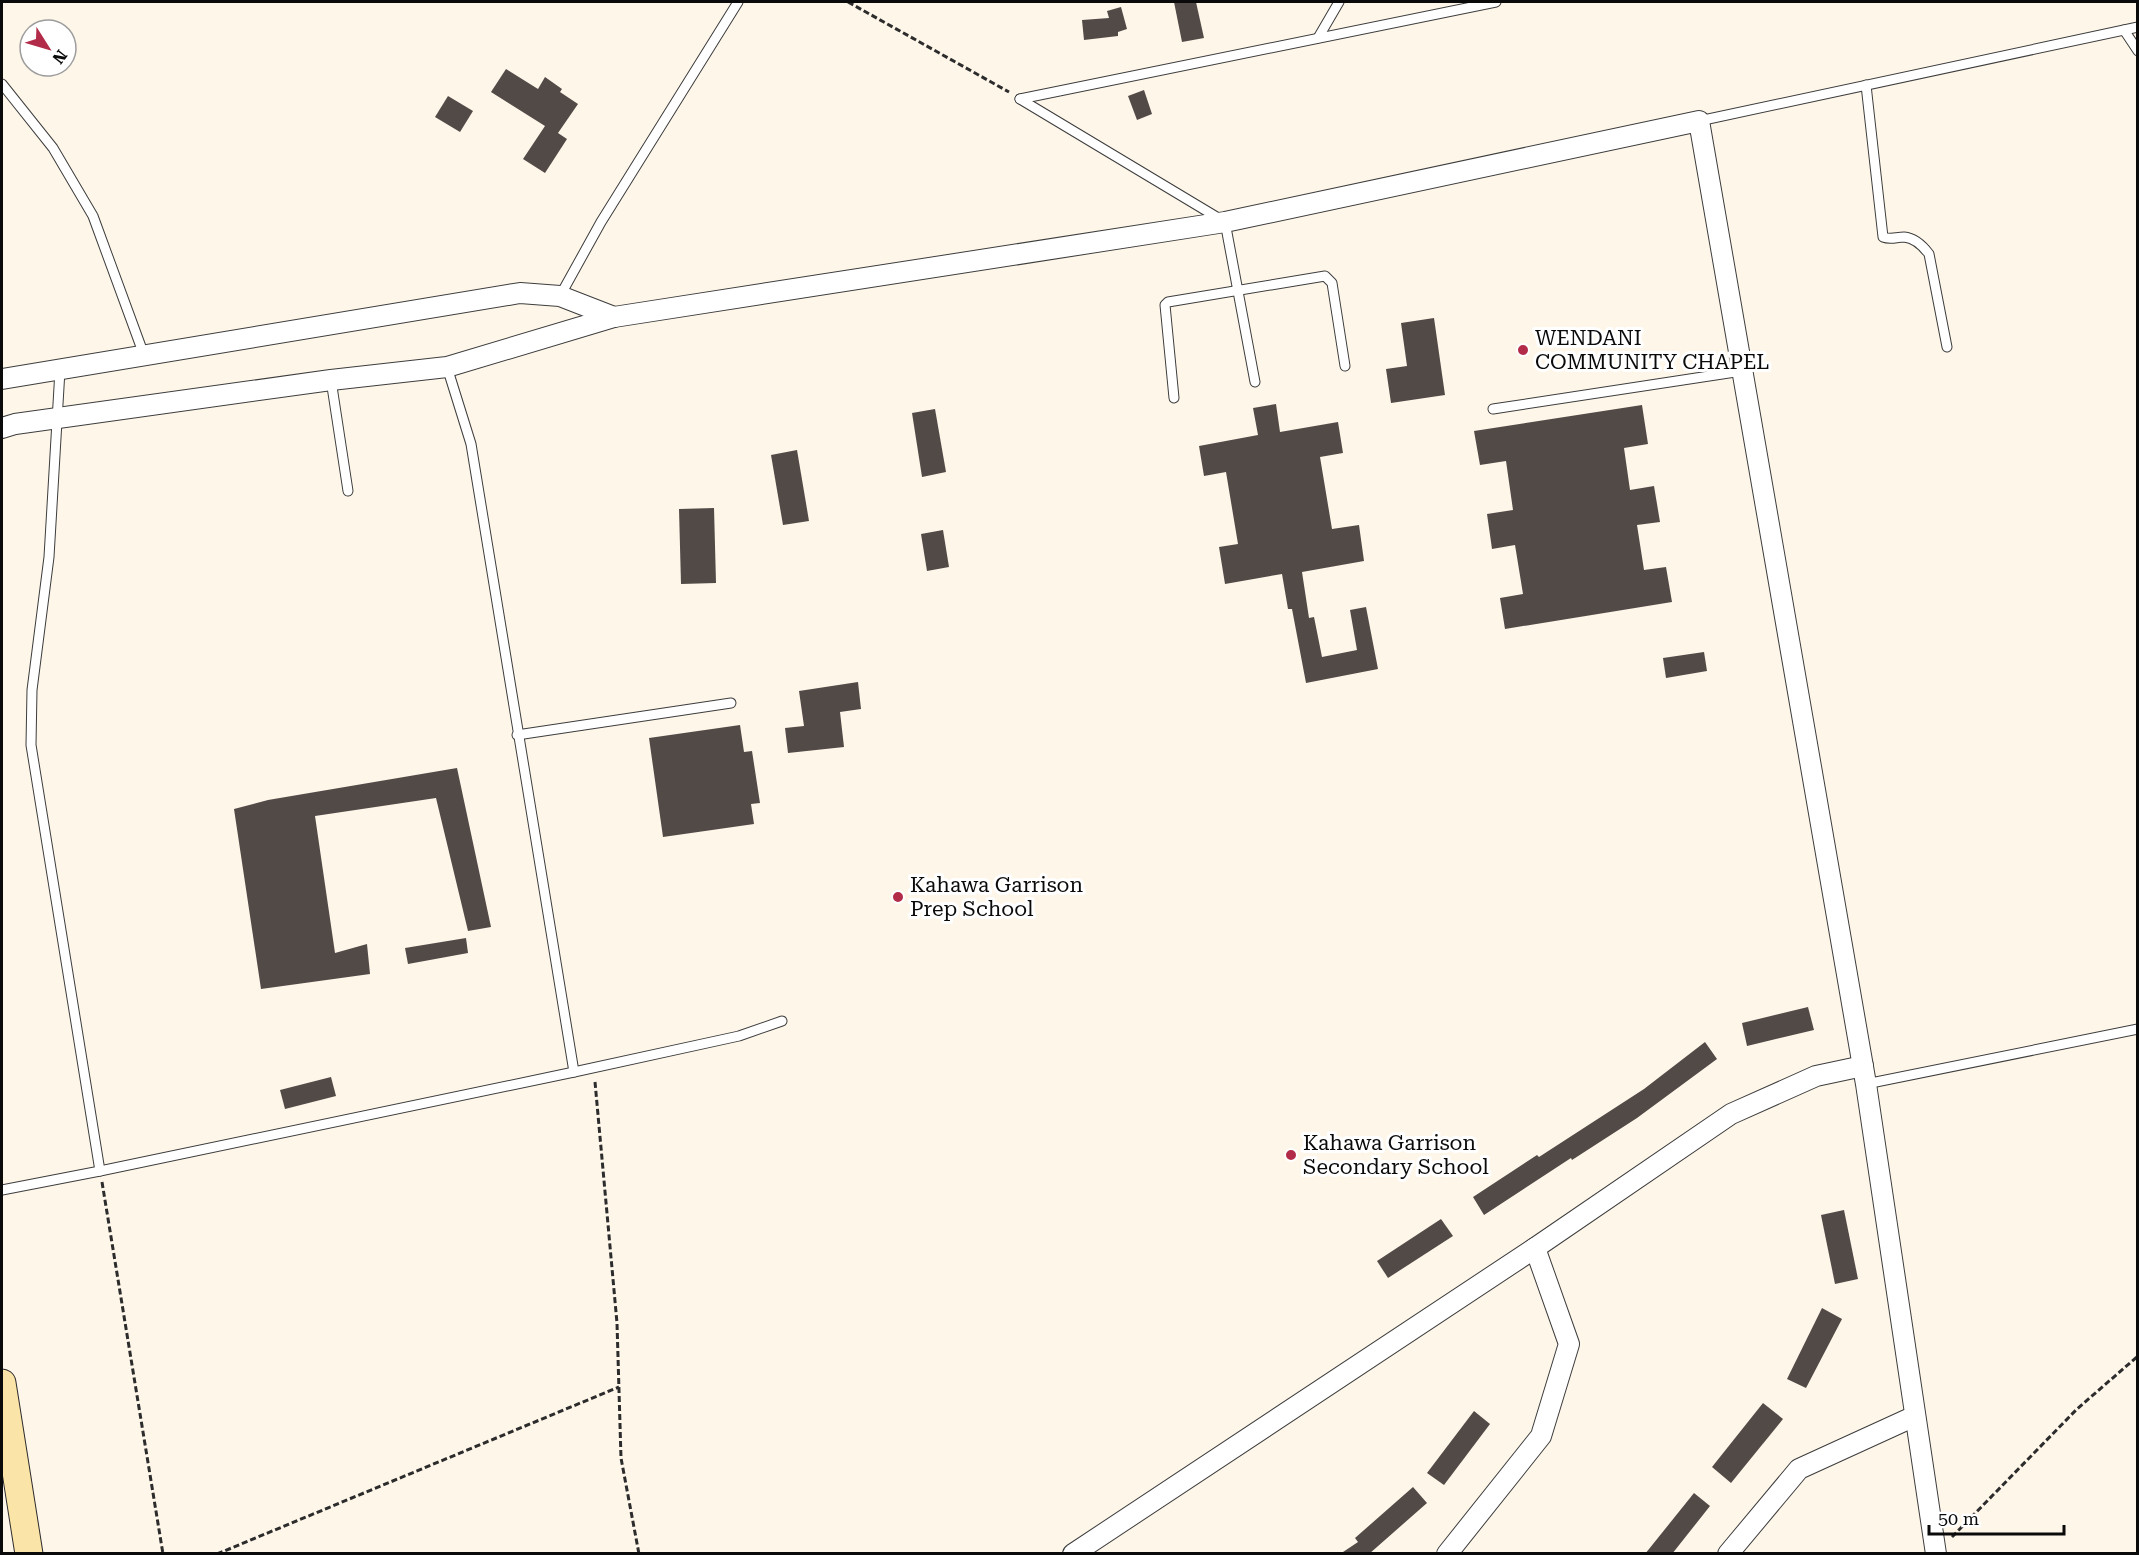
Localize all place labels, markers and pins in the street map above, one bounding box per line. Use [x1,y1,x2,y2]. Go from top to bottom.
place label: WENDANI COMMUNITY CHAPEL [1535,326,1769,374]
marker: WENDANI COMMUNITY CHAPEL [1516,343,1530,357]
place label: Kahawa Garrison Prep School [910,873,1083,921]
marker: Kahawa Garrison Prep School [891,890,905,904]
place label: Kahawa Garrison Secondary School [1303,1131,1489,1179]
marker: Kahawa Garrison Secondary School [1284,1148,1298,1162]

